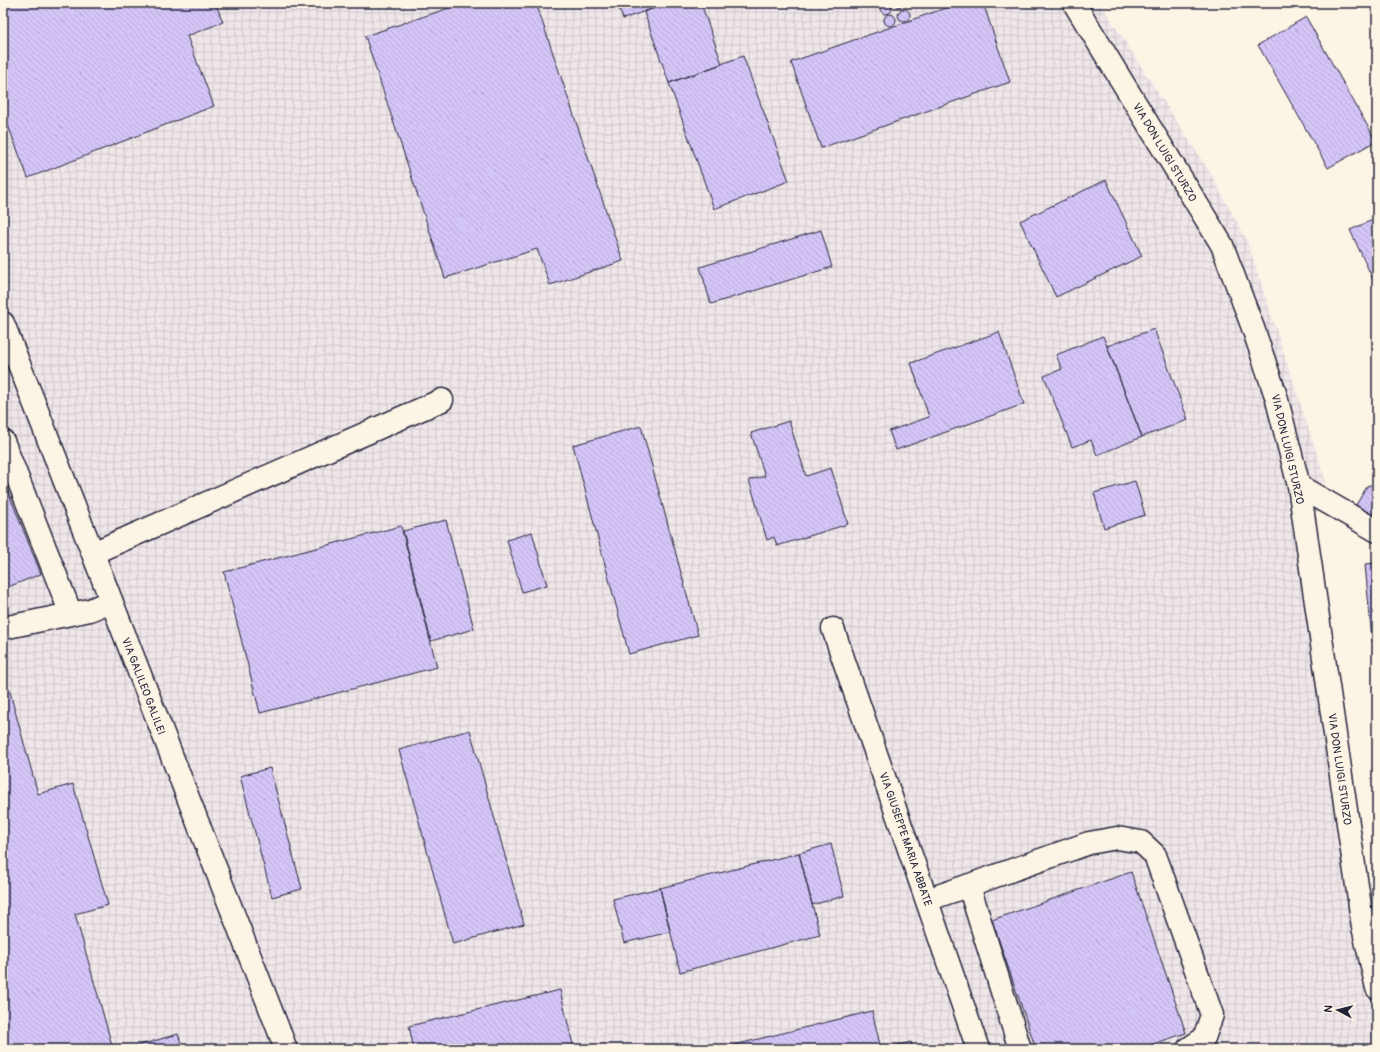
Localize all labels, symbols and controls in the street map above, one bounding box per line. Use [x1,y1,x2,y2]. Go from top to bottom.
street label: VIA DON LUIGI STURZO [1130,100,1199,204]
street label: VIA DON LUIGI STURZO [1268,393,1307,506]
street label: VIA GALILEO GALILEI [119,636,168,737]
street label: VIA DON LUIGI STURZO [1325,712,1354,826]
street label: VIA GIUSEPPE MARIA ABBATE [876,771,935,908]
north arrow [1318,990,1358,1030]
text: N [1322,1004,1336,1013]

